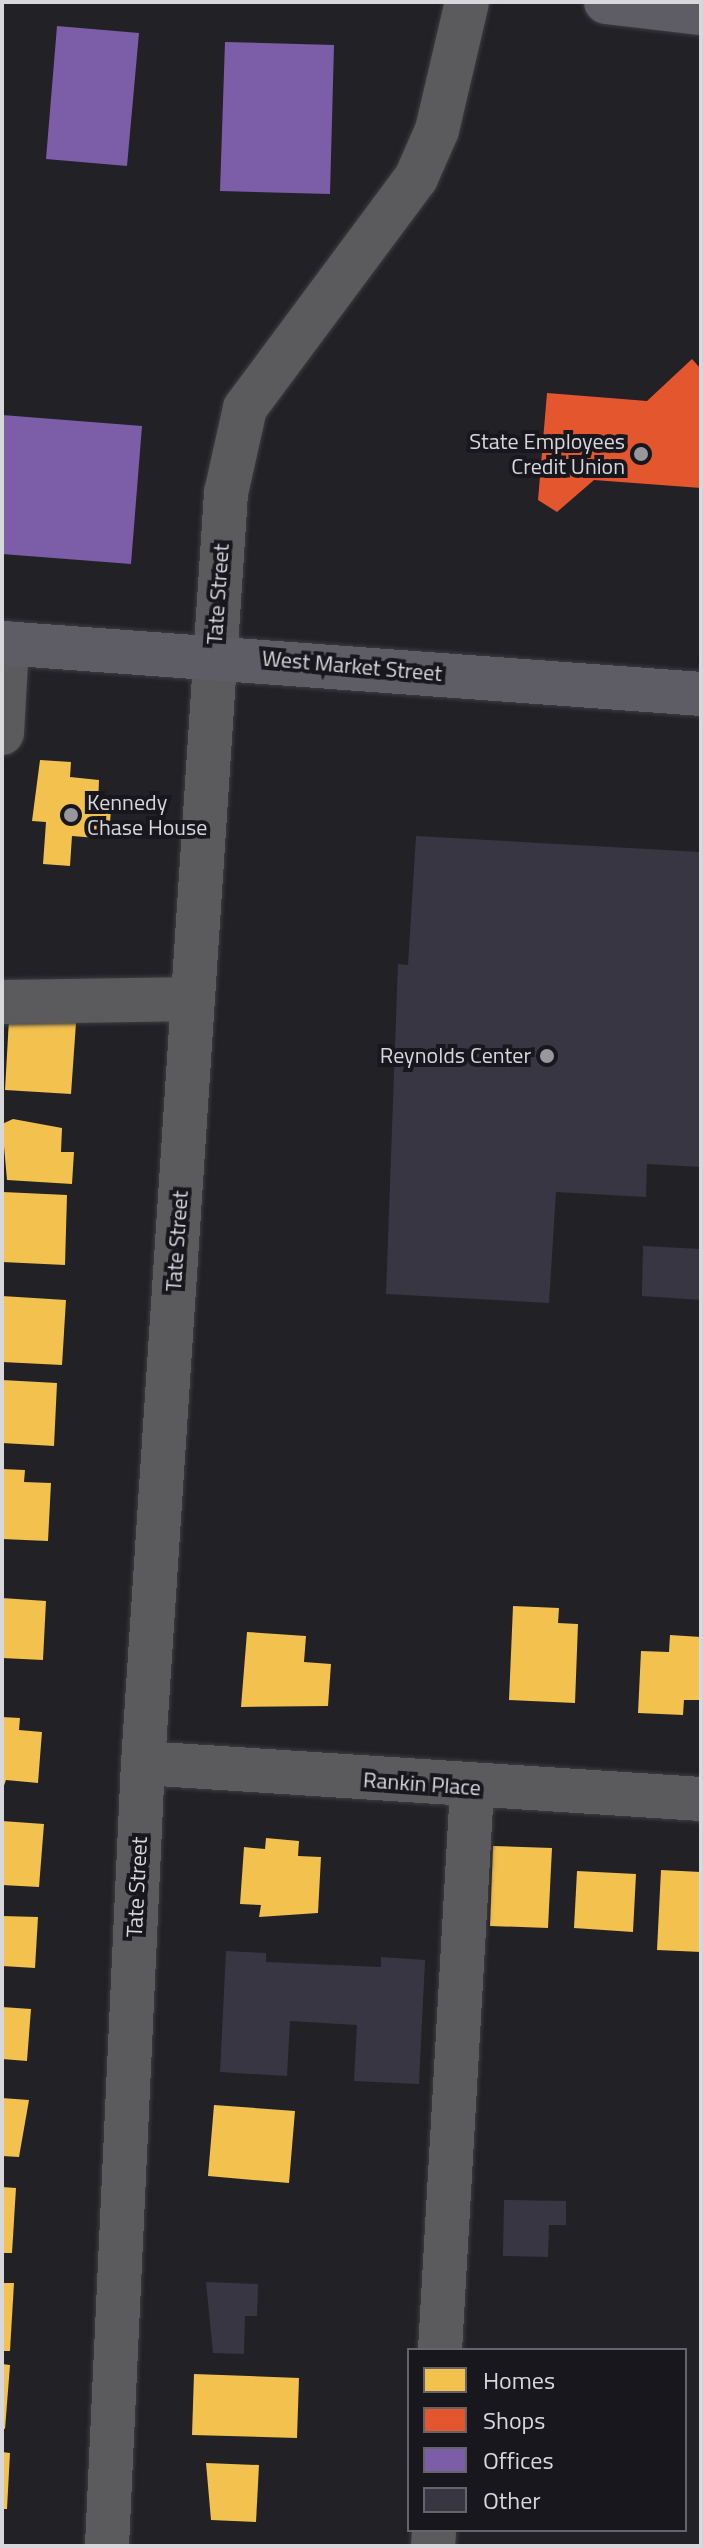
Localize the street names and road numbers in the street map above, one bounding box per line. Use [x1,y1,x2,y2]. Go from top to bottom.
street label: Tate Street [201,543,235,645]
street label: West Market Street [261,645,443,687]
street label: Tate Street [160,1190,194,1292]
street label: Rankin Place [362,1767,482,1801]
street label: Tate Street [121,1836,153,1938]

